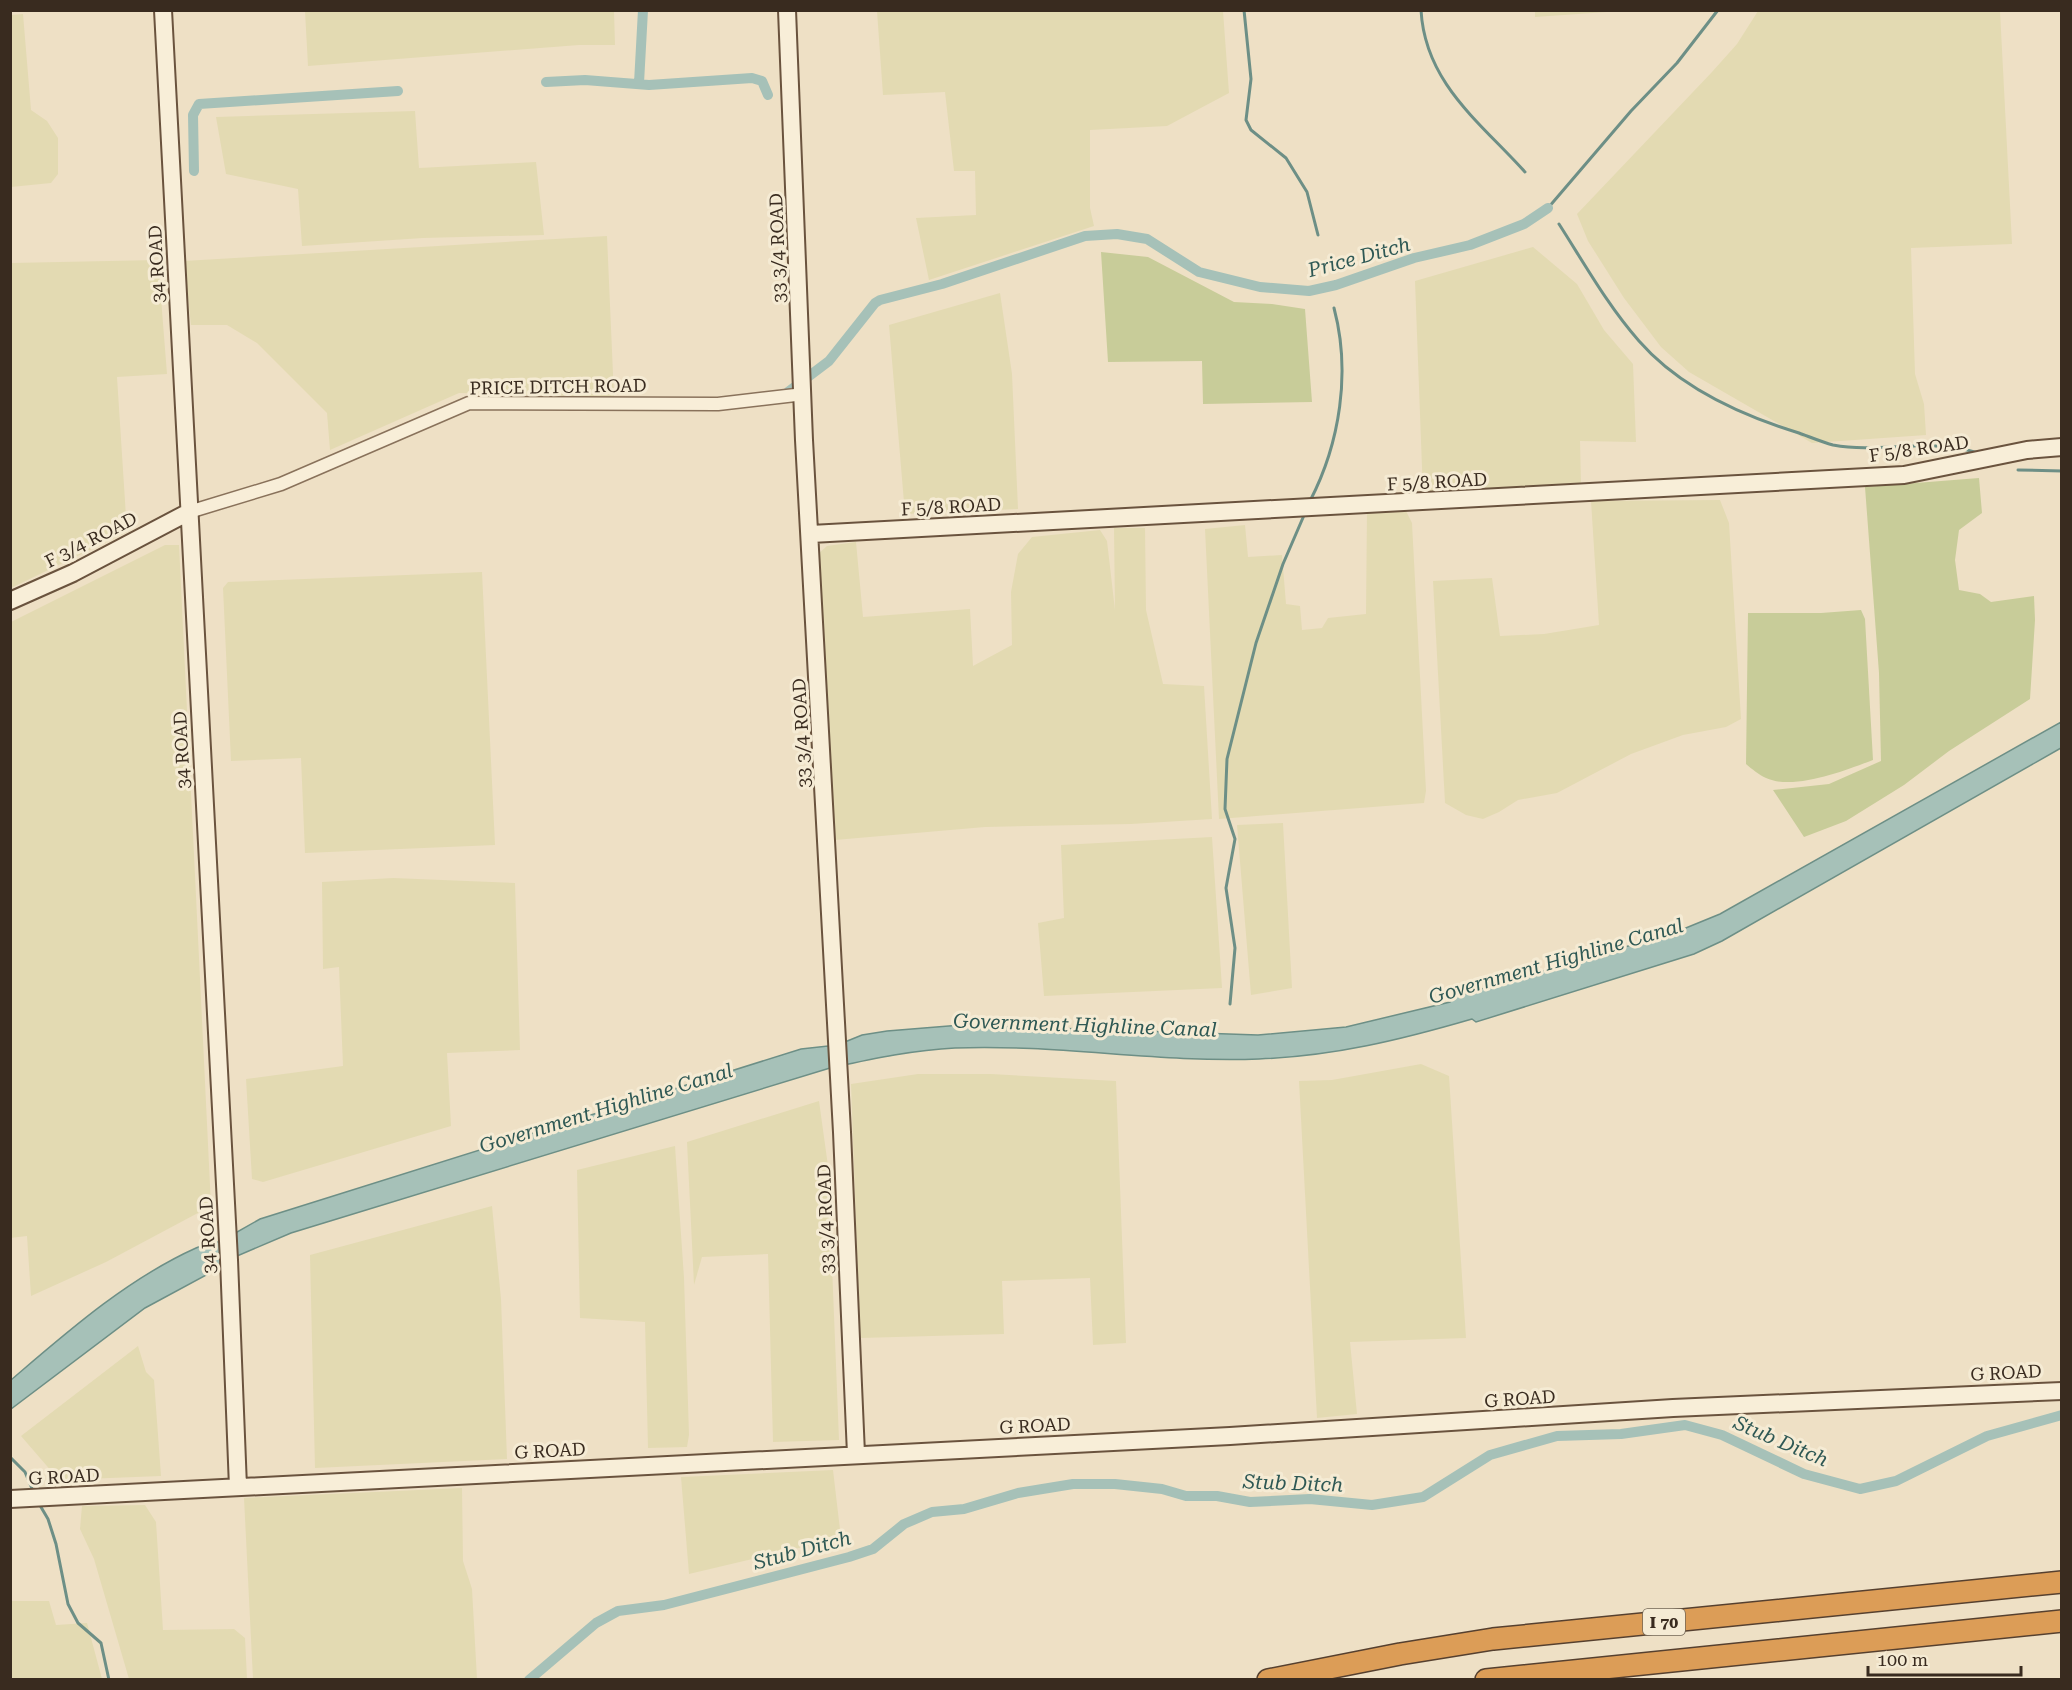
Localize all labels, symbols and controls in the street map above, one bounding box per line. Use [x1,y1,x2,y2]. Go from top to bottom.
street label: 33 3/4 ROAD [765,193,790,303]
street label: 34 ROAD [144,225,169,303]
water label: Price Ditch [1304,232,1413,282]
street label: PRICE DITCH ROAD [469,374,647,399]
street label: F 5/8 ROAD [1868,431,1970,466]
street label: F 5/8 ROAD [1386,468,1488,495]
street label: F 5/8 ROAD [900,493,1002,520]
street label: F 3/4 ROAD [41,507,140,572]
street label: 33 3/4 ROAD [788,678,815,788]
street label: 34 ROAD [169,711,194,789]
water label: Government Highline Canal [1426,913,1686,1009]
water label: Government Highline Canal [953,1008,1217,1042]
water label: Government Highline Canal [476,1058,736,1158]
street label: 33 3/4 ROAD [813,1164,838,1274]
street label: 34 ROAD [195,1196,220,1274]
street label: G ROAD [1970,1360,2042,1385]
street label: G ROAD [1484,1386,1556,1411]
water label: Stub Ditch [1729,1410,1832,1472]
street label: G ROAD [999,1413,1071,1438]
street label: G ROAD [514,1438,586,1463]
street label: G ROAD [28,1464,100,1489]
water label: Stub Ditch [1241,1469,1344,1497]
water label: Stub Ditch [750,1525,854,1575]
road number: I 70 [1643,1609,1685,1635]
scale bar [1868,1639,2021,1677]
text: 100 m [1877,1649,1928,1670]

